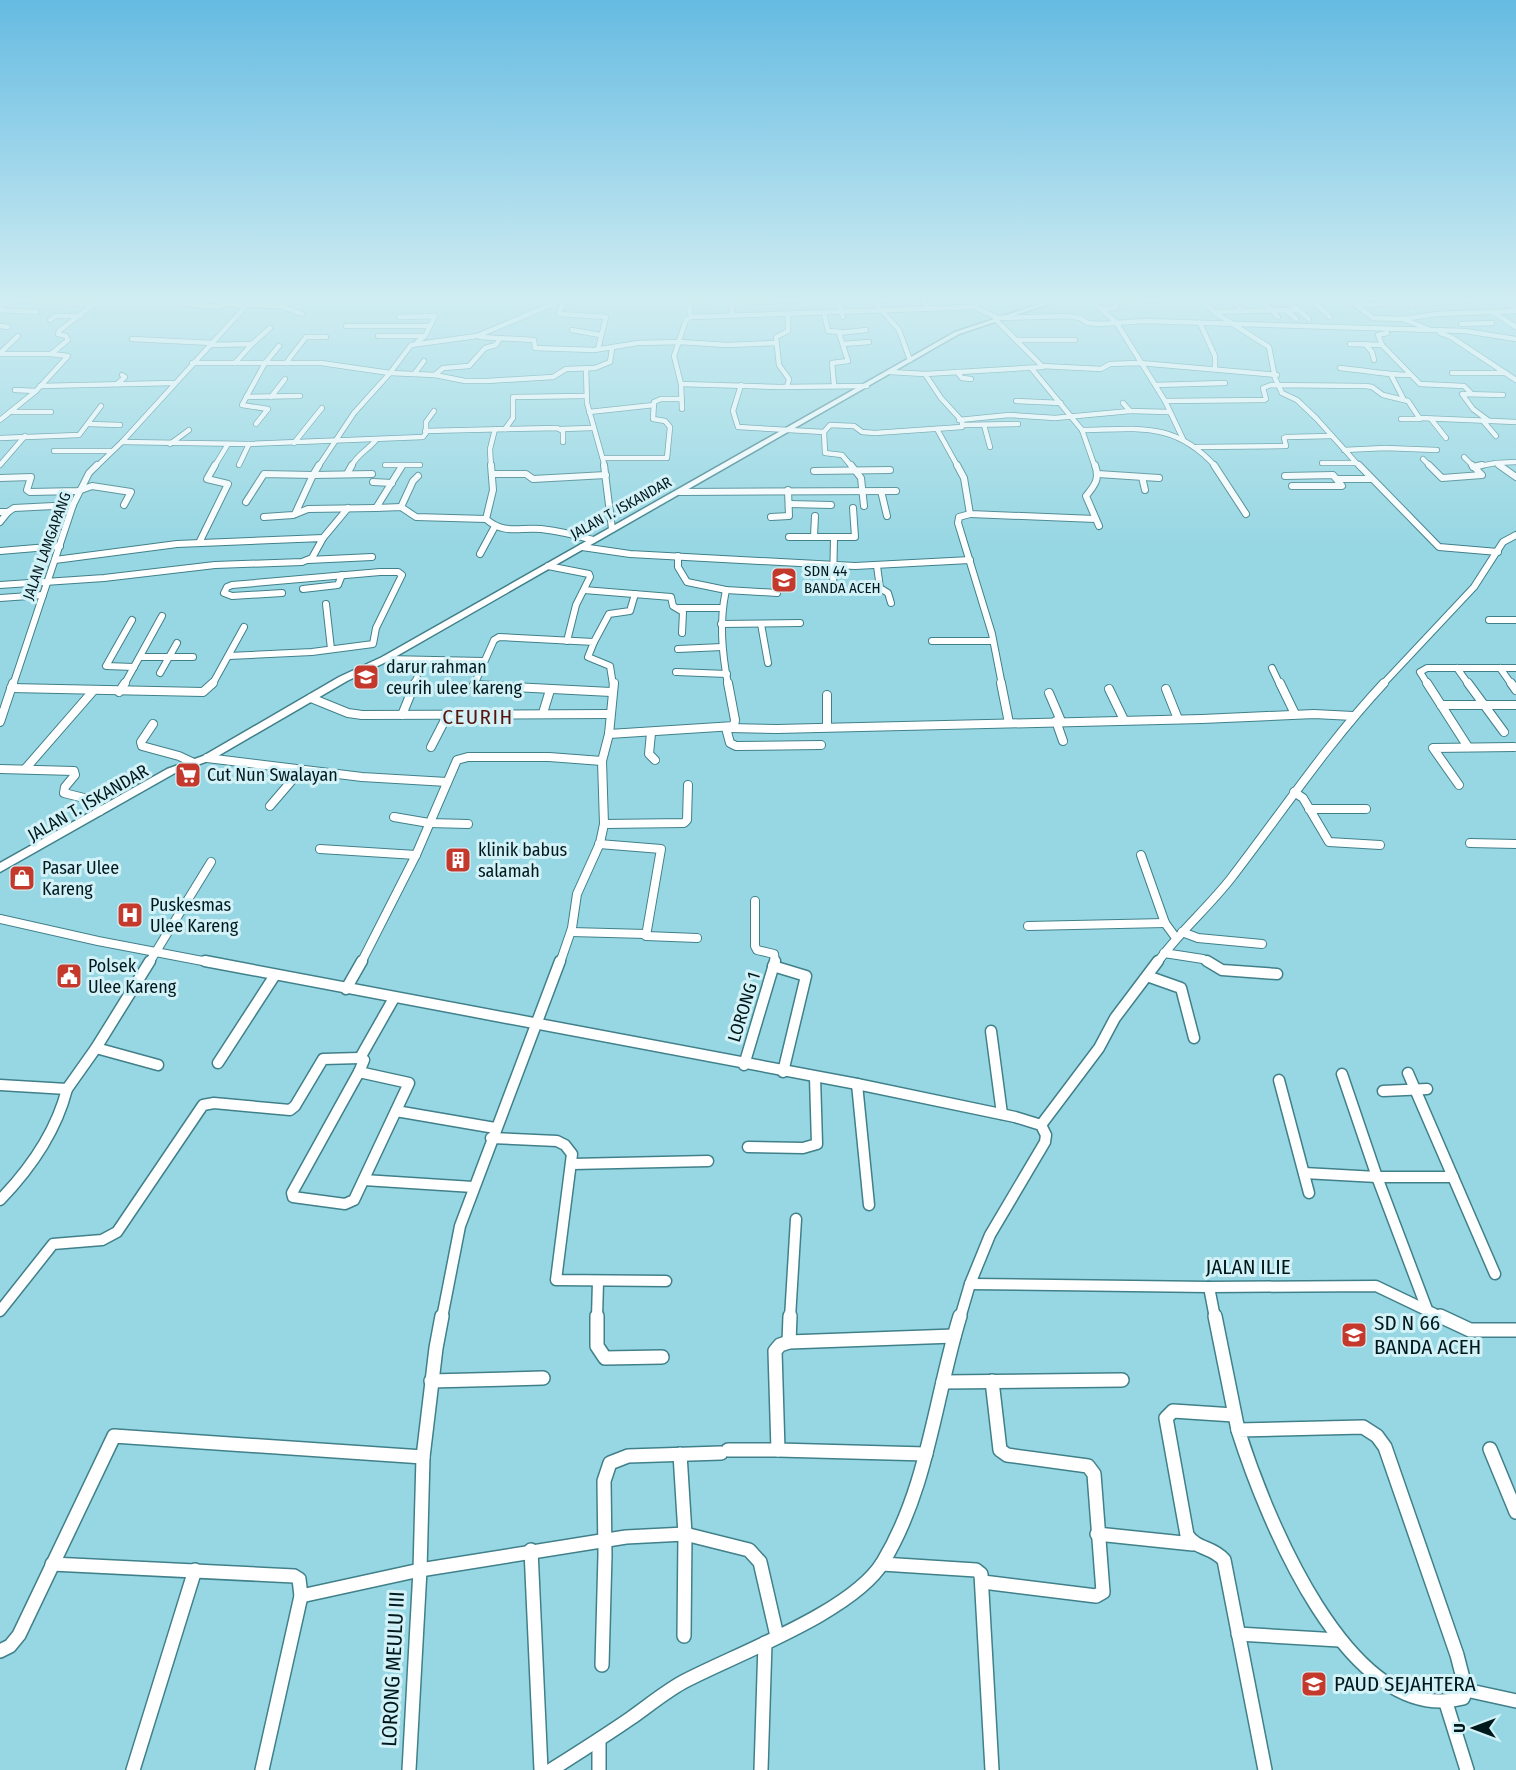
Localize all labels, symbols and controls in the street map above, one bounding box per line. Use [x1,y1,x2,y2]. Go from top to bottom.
street label: JALAN T. ISKANDAR [567,473,675,543]
street label: JALAN LAMGAPANG [19,490,75,602]
place label: SDN 44 BANDA ACEH [804,562,881,597]
school or university icon: SDN 44 BANDA ACEH [769,565,799,595]
place label: darur rahman ceurih ulee kareng [386,656,522,699]
school or university icon: darur rahman ceurih ulee kareng [351,662,381,692]
district label: CEURIH [442,704,514,730]
street label: JALAN T. ISKANDAR [24,760,152,846]
supermarket icon: Cut Nun Swalayan [173,760,203,790]
place label: Cut Nun Swalayan [207,764,338,786]
place label: klinik babus salamah [478,839,568,882]
building icon: klinik babus salamah [443,845,473,875]
place label: Pasar Ulee Kareng [42,857,119,900]
shop icon: Pasar Ulee Kareng [7,863,37,893]
place label: Puskesmas Ulee Kareng [150,894,239,937]
hospital icon: Puskesmas Ulee Kareng [115,900,145,930]
place label: Polsek Ulee Kareng [88,955,177,998]
public building icon: Polsek Ulee Kareng [54,961,84,991]
street label: LORONG 1 [723,969,765,1045]
street label: JALAN ILIE [1206,1254,1291,1280]
place label: SD N 66 BANDA ACEH [1374,1310,1481,1360]
school or university icon: SD N 66 BANDA ACEH [1339,1320,1369,1350]
street label: LORONG MEULU III [376,1591,410,1747]
school or university icon: PAUD SEJAHTERA [1299,1669,1329,1699]
place label: PAUD SEJAHTERA [1334,1671,1476,1697]
north arrow [1444,1698,1504,1758]
text: U [1450,1723,1469,1733]

